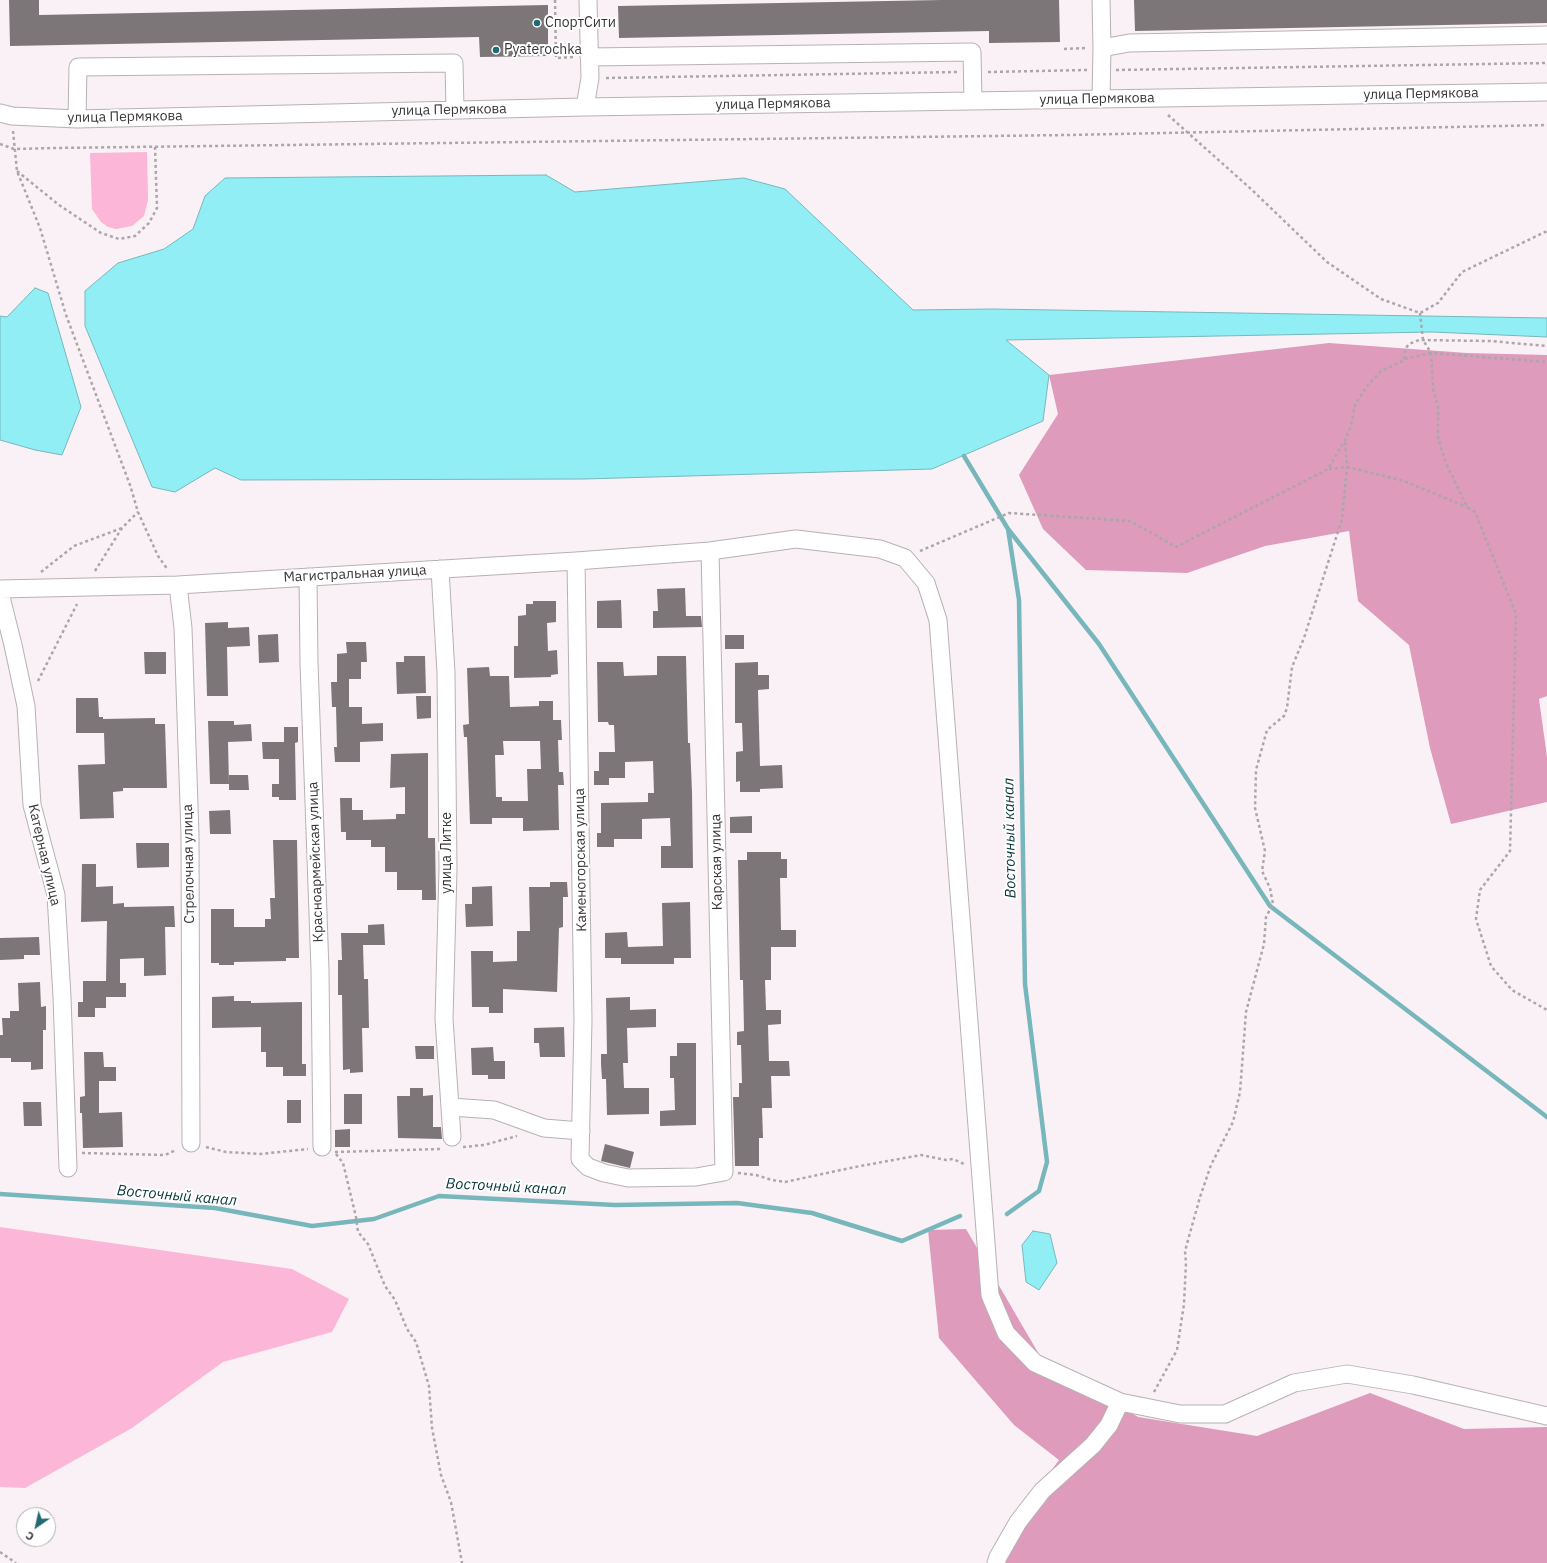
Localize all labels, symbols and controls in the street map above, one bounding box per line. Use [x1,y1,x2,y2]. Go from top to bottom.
place label: СпортСити [545,15,616,31]
marker: СпортСити [532,18,542,28]
place label: Pyaterochka [504,42,582,58]
marker: Pyaterochka [491,45,501,55]
street label: улица Пермякова [1363,85,1479,103]
street label: улица Пермякова [1039,90,1155,108]
street label: улица Пермякова [715,95,831,113]
street label: улица Пермякова [391,101,507,119]
street label: улица Пермякова [67,108,183,126]
street label: Магистральная улица [283,562,427,586]
water label: Восточный канал [1000,778,1020,898]
street label: Красноармейская улица [305,781,327,943]
street label: Каменогорская улица [571,788,591,932]
street label: Катерная улица [24,802,64,908]
street label: Стрелочная улица [180,804,198,924]
street label: улица Литке [439,812,455,894]
street label: Карская улица [708,814,726,910]
water label: Восточный канал [445,1175,567,1199]
water label: Восточный канал [116,1182,238,1210]
north arrow [16,1507,56,1547]
text: С [23,1528,37,1544]

